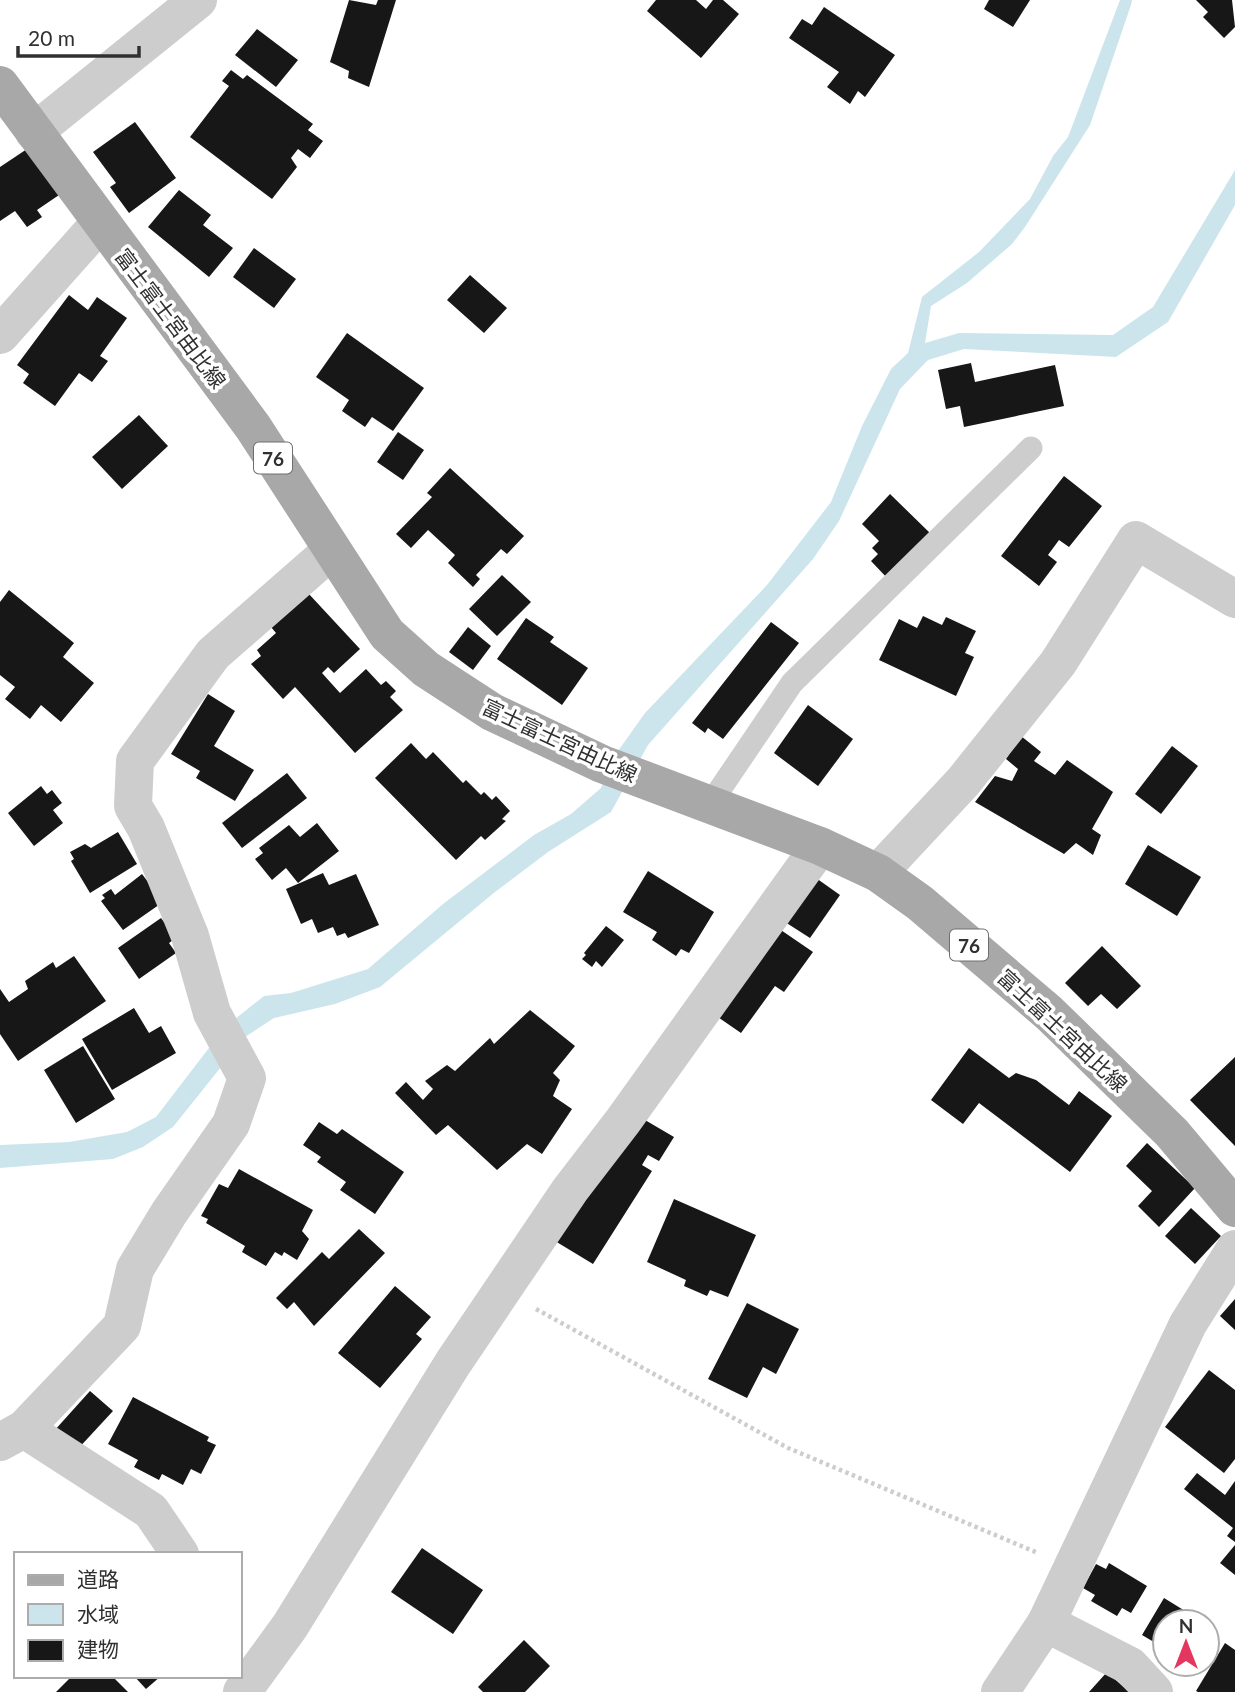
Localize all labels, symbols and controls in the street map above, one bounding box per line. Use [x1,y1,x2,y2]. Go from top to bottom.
scale bar [18,14,138,58]
text: 20 m [28,25,75,50]
street label: 富士富士宮由比線 [110,243,232,393]
road number: 76 [254,442,292,474]
street label: 富士富士宮由比線 [479,693,641,787]
road number: 76 [950,930,988,960]
street label: 富士富士宮由比線 [993,964,1133,1096]
legend [14,1552,242,1678]
text: 道路 [77,1566,119,1591]
text: 水域 [77,1601,119,1626]
north arrow [1151,1608,1221,1678]
text: N [1179,1614,1193,1637]
text: 建物 [77,1636,119,1661]

